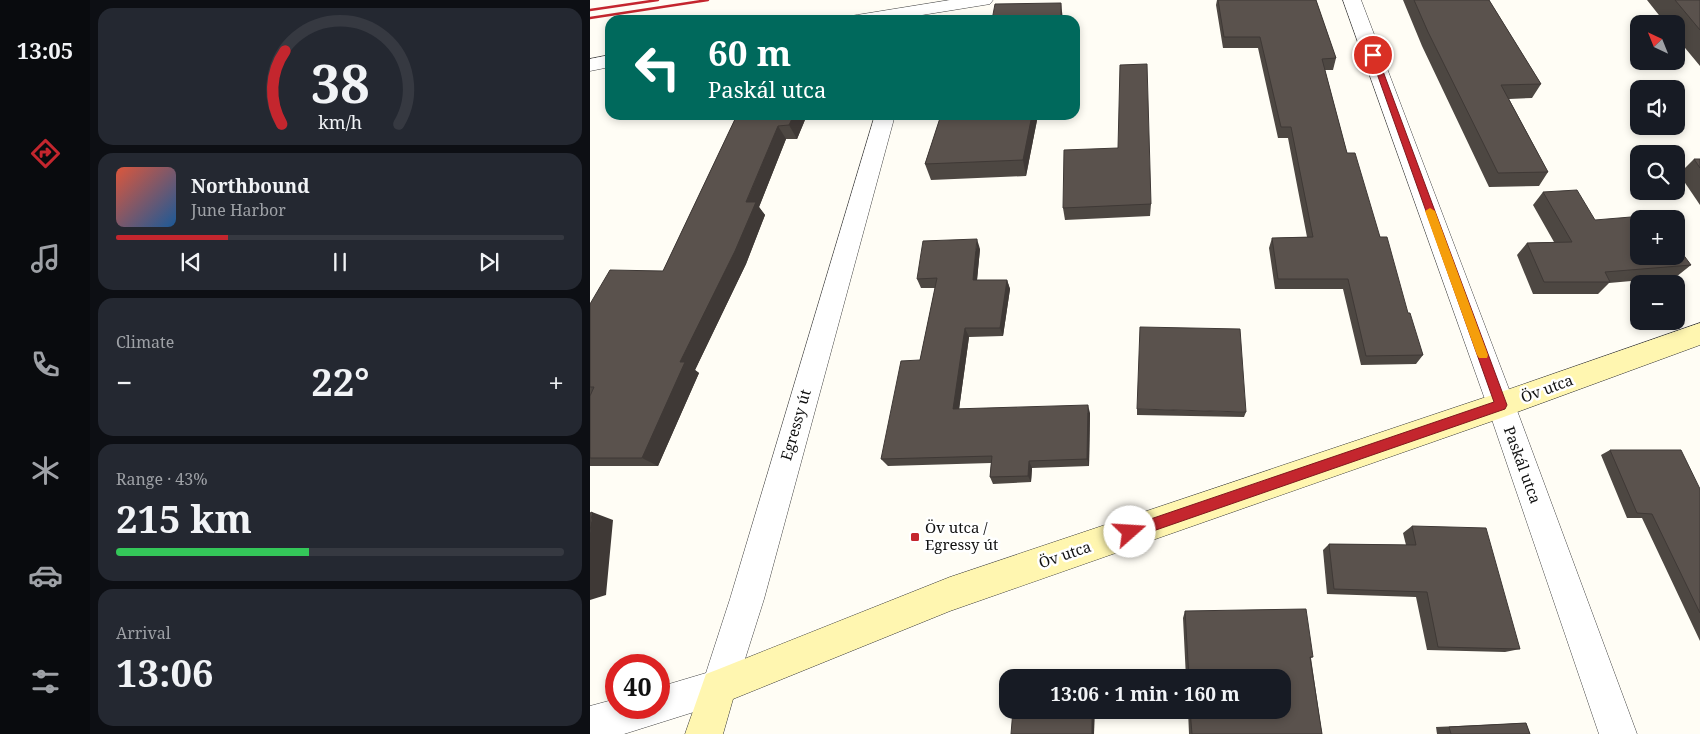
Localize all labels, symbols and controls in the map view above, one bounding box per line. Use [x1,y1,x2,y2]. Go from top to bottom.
north arrow [1630,15,1685,70]
map controls [1630,15,1685,330]
text: 60 m [708,29,791,76]
pin [1352,34,1394,76]
text: 13:05 [17,35,73,65]
icon: left [625,35,690,100]
icon: arrive [1359,41,1387,69]
text: 38 [311,47,369,118]
text: Paskál utca [708,74,826,104]
button: sound [1630,80,1685,135]
text: km/h [318,110,362,134]
icon: directions [28,136,63,171]
button: search [1630,145,1685,200]
text: Northbound [191,173,310,199]
text: June Harbor [191,199,286,221]
button: + [1630,210,1685,265]
icon: music [28,241,63,276]
icon: previous [177,248,205,276]
icon: pause [326,248,354,276]
icon: next [475,248,503,276]
button: − [1630,275,1685,330]
text: Climate [116,331,174,353]
icon: phone [28,347,63,382]
text: 22° [311,355,369,407]
text: − [116,363,132,401]
text: + [548,363,564,401]
street label: Öv utca [1518,369,1576,407]
street label: Egressy út [775,387,815,463]
street label: Paskál utca [1500,423,1546,506]
icon: climate [28,453,63,488]
text: Range · 43% [116,468,208,490]
text: 215 km [116,492,252,544]
position arrow [1103,505,1155,557]
place label: Öv utca / Egressy út [925,517,998,554]
marker: Öv utca / Egressy út [909,531,921,543]
street label: Öv utca [1036,536,1094,572]
icon: car [28,558,63,593]
text: Arrival [116,622,171,644]
text: 13:06 [116,646,213,698]
speed limit sign: 40 [605,654,670,719]
icon: filters [28,664,63,699]
text: 13:06 · 1 min · 160 m [1050,681,1240,707]

